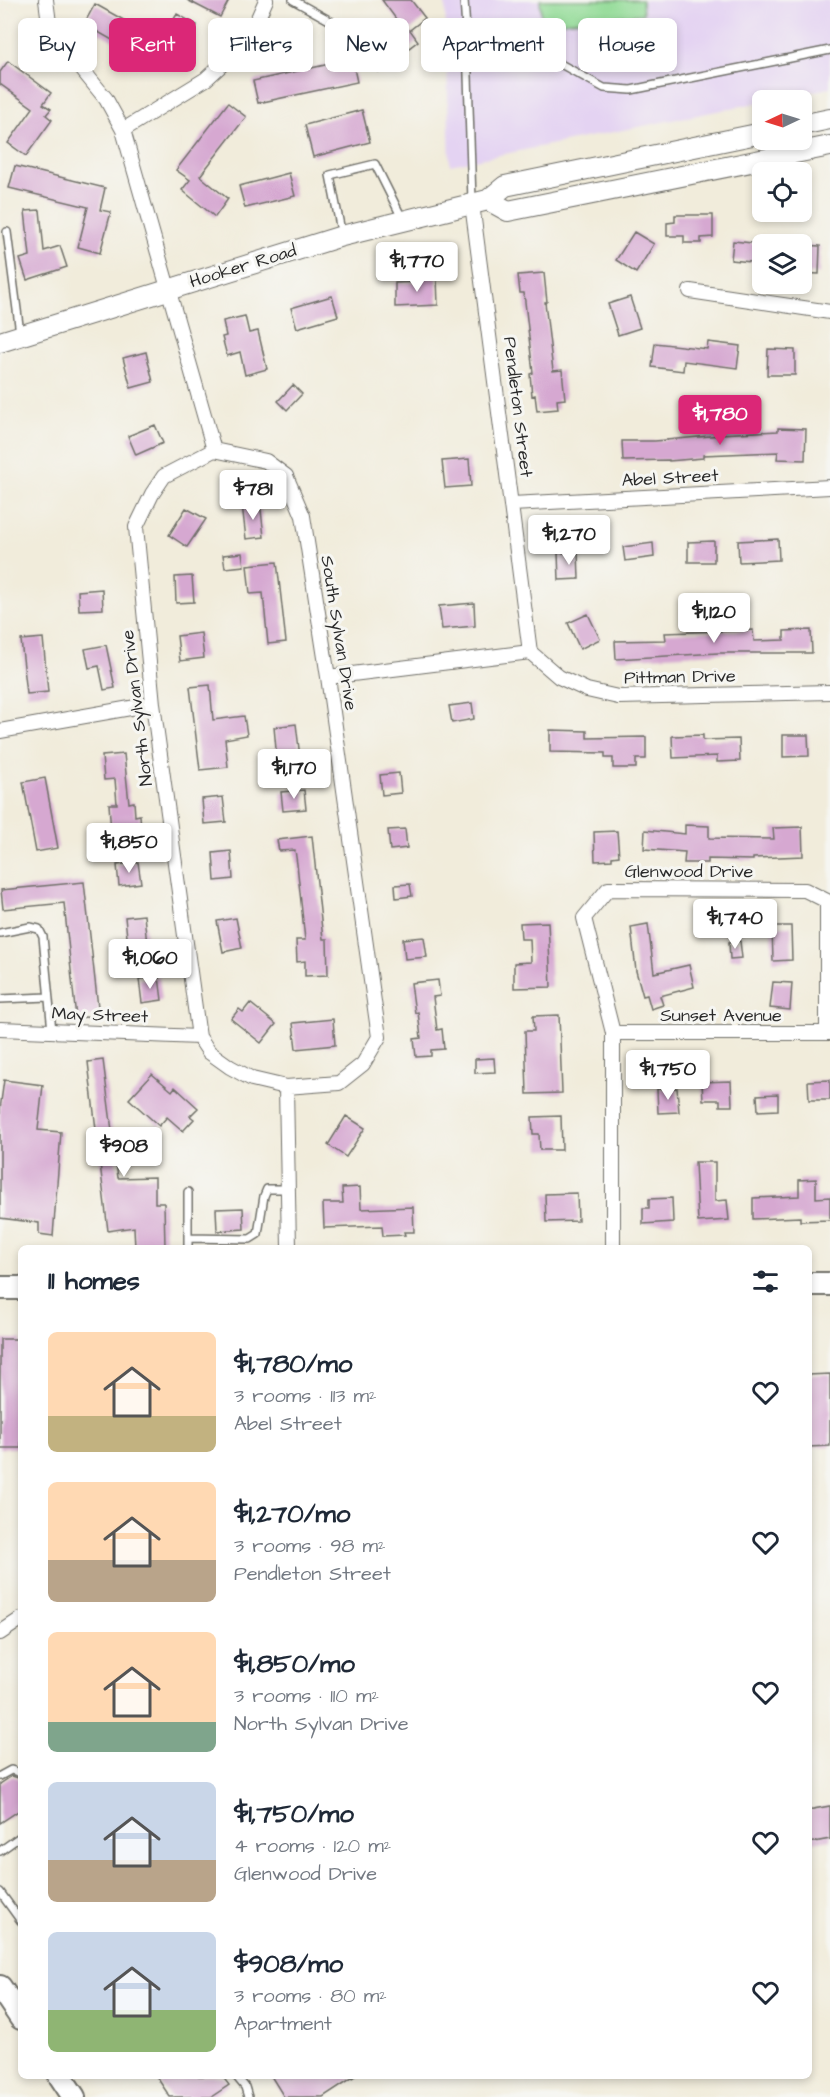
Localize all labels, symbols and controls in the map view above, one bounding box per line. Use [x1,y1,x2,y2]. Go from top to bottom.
chip: Buy [18,18,97,72]
chip: Rent [109,18,196,72]
chip: Filters [208,18,313,72]
chip: New [325,18,409,72]
chip: Apartment [421,18,566,72]
chip: House [578,18,677,72]
north arrow [752,90,812,150]
map controls [752,90,812,294]
button: locate [752,162,812,222]
button: layers [752,234,812,294]
street label: Hooker Road [187,238,299,294]
pin: $1,770 [368,242,466,293]
text: $1,770 [390,247,444,275]
street label: Pendleton Street [497,335,539,479]
pin: $1,780 [671,395,769,446]
text: $1,780 [692,400,748,428]
street label: Abel Street [621,463,720,493]
pin: $781 [217,470,289,521]
text: $781 [234,475,272,503]
pin: $1,270 [520,515,618,566]
text: $1,270 [542,520,596,548]
street label: South Sylvan Drive [313,554,364,713]
pin: $1,120 [665,593,763,644]
text: $1,120 [692,598,736,626]
street label: North Sylvan Drive [115,628,160,788]
street label: Pittman Drive [624,664,736,690]
pin: $1,170 [245,749,343,800]
text: $1,170 [272,754,316,782]
pin: $1,850 [80,823,178,874]
text: $1,850 [101,828,158,856]
street label: Glenwood Drive [625,859,754,884]
pin: $1,740 [686,899,784,950]
text: $1,740 [707,904,763,932]
pin: $1,060 [101,939,199,990]
text: $1,060 [122,944,178,972]
street label: May Street [51,1001,149,1030]
street label: Sunset Avenue [660,1003,782,1028]
pin: $1,750 [619,1050,717,1101]
text: $1,750 [640,1055,696,1083]
pin: $908 [88,1127,160,1178]
text: $908 [100,1132,148,1160]
text: 11 homes [48,1263,140,1299]
icon: filters [749,1265,782,1298]
text: $1,780/mo [234,1346,352,1382]
icon: home [96,1356,168,1428]
icon: heart [749,1376,782,1409]
text: 3 rooms · 113 m² [234,1382,377,1410]
text: Abel Street [234,1410,342,1438]
text: $1,270/mo [234,1496,350,1532]
icon: home [96,1506,168,1578]
icon: heart [749,1526,782,1559]
text: 3 rooms · 98 m² [234,1532,386,1560]
text: Pendleton Street [234,1560,391,1588]
text: $1,850/mo [234,1646,355,1682]
icon: home [96,1656,168,1728]
icon: heart [749,1676,782,1709]
text: 3 rooms · 110 m² [234,1682,379,1710]
text: North Sylvan Drive [234,1710,409,1738]
text: $1,750/mo [234,1796,354,1832]
icon: home [96,1806,168,1878]
icon: heart [749,1826,782,1859]
text: 4 rooms · 120 m² [234,1832,391,1860]
text: Glenwood Drive [234,1860,377,1888]
text: $908/mo [234,1946,343,1982]
icon: home [96,1956,168,2028]
icon: heart [749,1976,782,2009]
text: 3 rooms · 80 m² [234,1982,387,2010]
text: Apartment [234,2010,332,2038]

